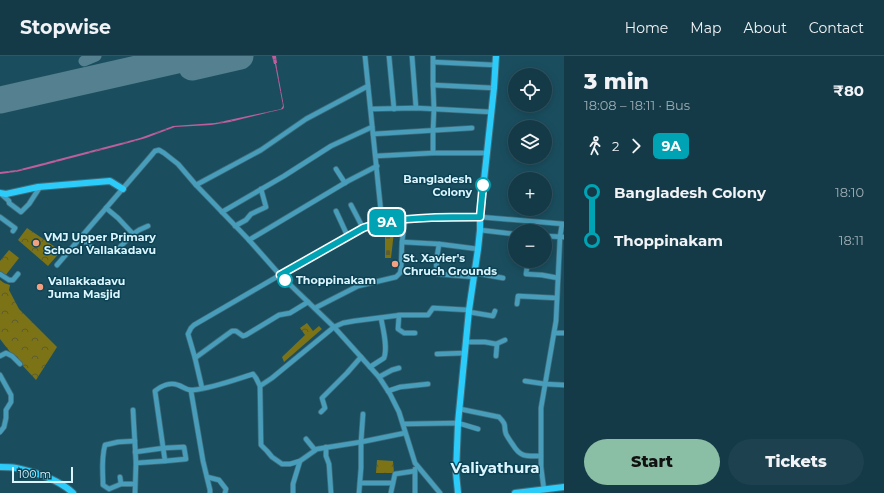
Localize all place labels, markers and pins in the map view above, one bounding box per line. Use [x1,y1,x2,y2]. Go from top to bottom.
place label: Bangladesh Colony [403,172,472,199]
marker: Bangladesh Colony [475,177,491,193]
place label: VMJ Upper Primary School Vallakadavu [43,230,156,257]
marker: VMJ Upper Primary School Vallakadavu [31,238,41,248]
place label: St. Xavier's Chruch Grounds [403,251,497,278]
marker: St. Xavier's Chruch Grounds [390,259,400,269]
marker: Thoppinakam [277,272,293,288]
place label: Thoppinakam [296,273,376,287]
place label: Vallakkadavu Juma Masjid [47,274,125,301]
marker: Vallakkadavu Juma Masjid [35,282,45,292]

